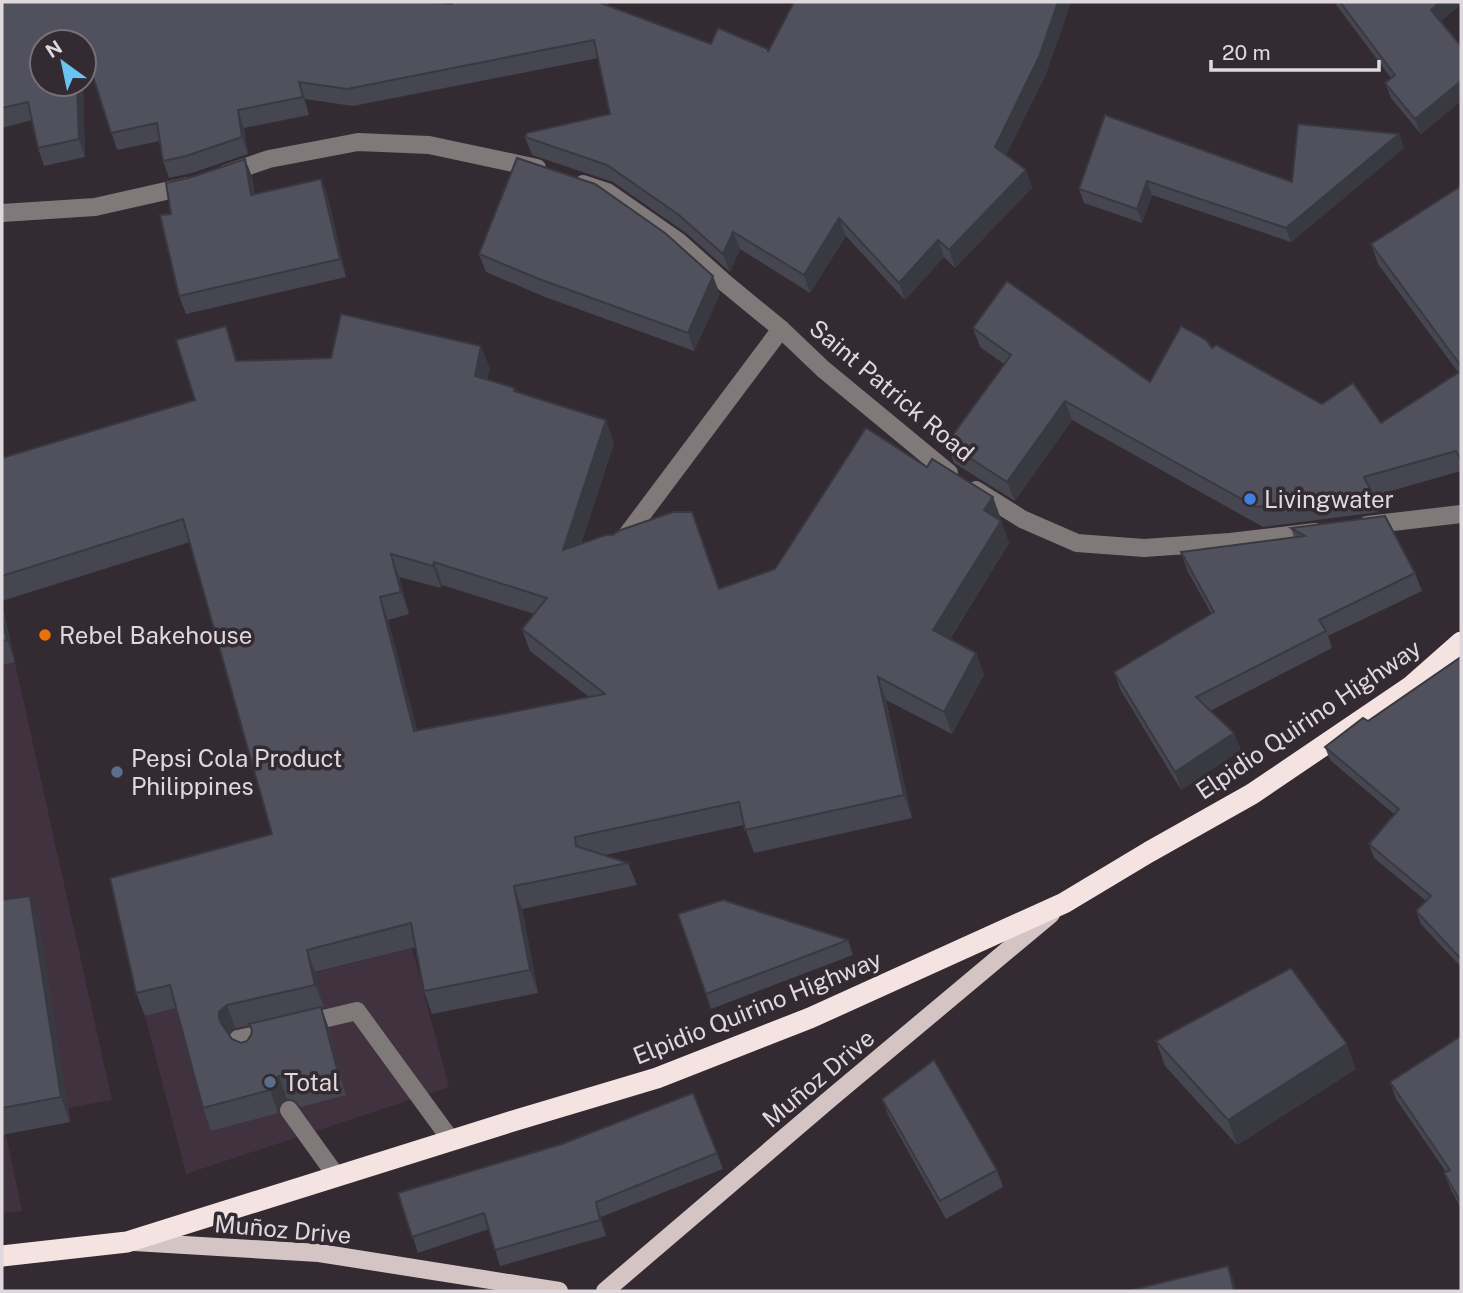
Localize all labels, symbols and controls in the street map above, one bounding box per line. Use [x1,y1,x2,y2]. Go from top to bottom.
north arrow [28,28,98,98]
scale bar [1211,28,1379,72]
text: N [42,35,66,62]
text: 20 m [1222,40,1271,65]
street label: Saint Patrick Road [804,313,980,467]
place label: Livingwater [1264,485,1394,513]
marker: Livingwater [1242,491,1258,507]
place label: Rebel Bakehouse [59,621,252,649]
marker: Rebel Bakehouse [37,627,53,643]
street label: Elpidio Quirino Highway [1190,633,1426,805]
place label: Pepsi Cola Product Philippines [131,744,342,800]
marker: Pepsi Cola Product Philippines [109,764,125,780]
street label: Elpidio Quirino Highway [629,944,885,1070]
street label: Muñoz Drive [756,1023,880,1133]
place label: Total [284,1068,339,1096]
marker: Total [262,1074,278,1090]
street label: Muñoz Drive [213,1209,353,1249]

